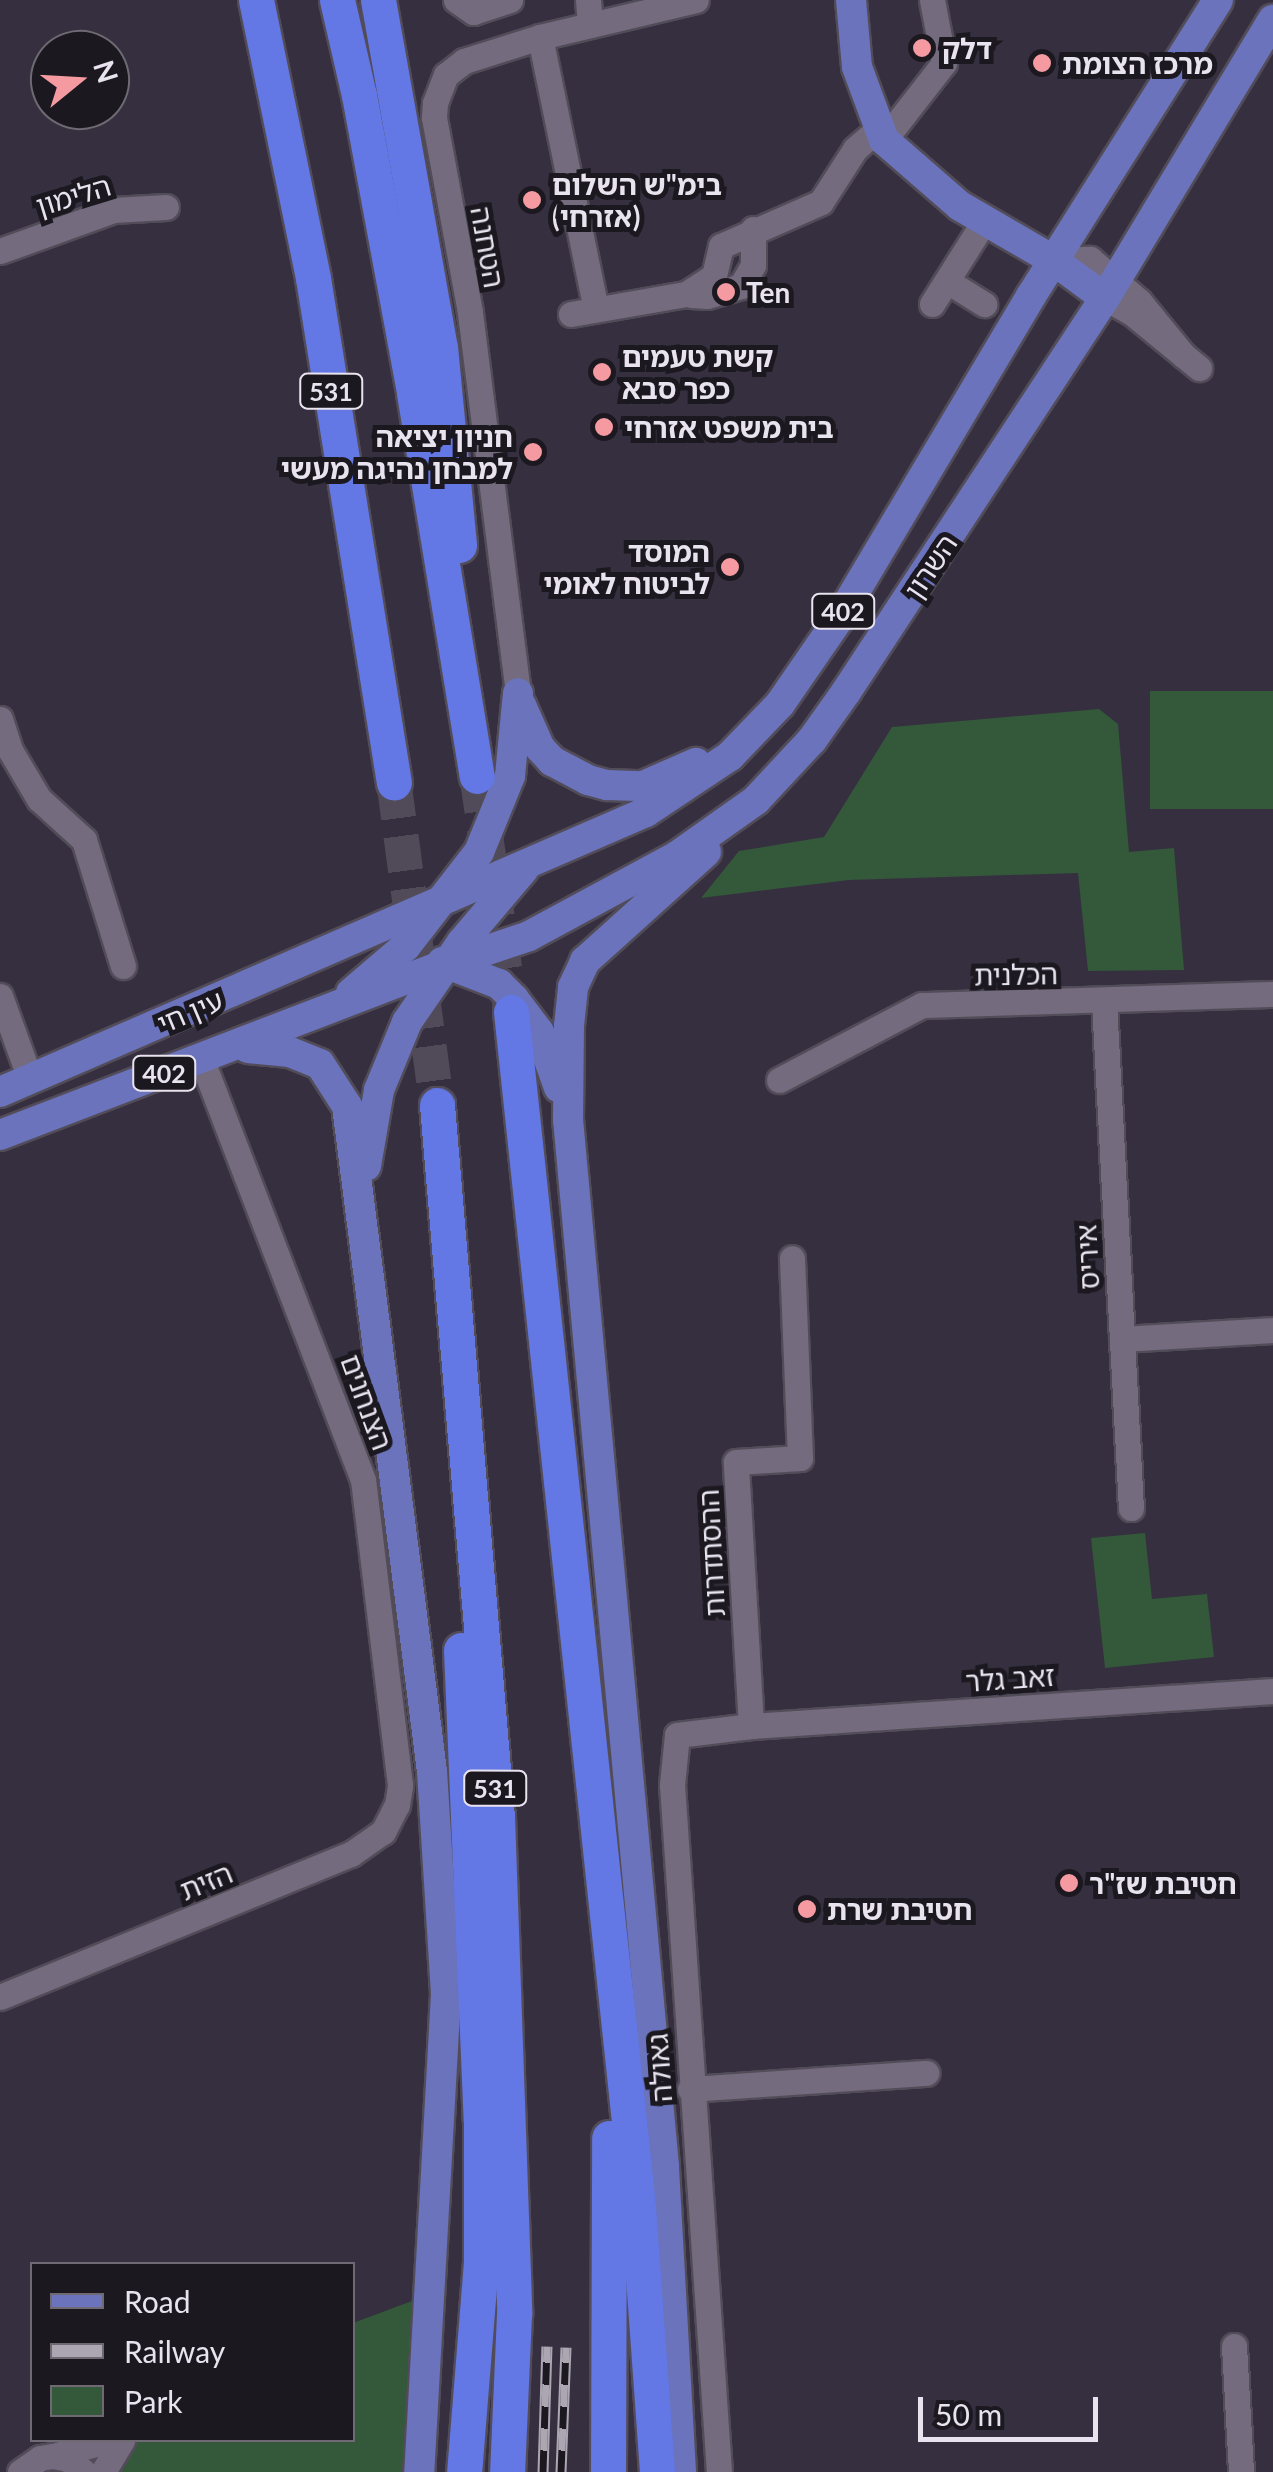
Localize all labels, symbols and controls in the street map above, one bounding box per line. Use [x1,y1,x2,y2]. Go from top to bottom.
north arrow [30,30,130,130]
place label: דלק [942,31,992,65]
marker: דלק [911,37,933,59]
place label: מרכז הצומת [1062,46,1213,80]
marker: מרכז הצומת [1031,52,1053,74]
text: N [87,56,126,87]
place label: בימ"ש השלום (אזרחי) [552,167,722,233]
street label: הלימון [32,168,114,222]
marker: בימ"ש השלום (אזרחי) [521,189,543,211]
street label: הטחנה [464,204,512,290]
place label: Ten [746,275,790,309]
marker: Ten [715,281,737,303]
place label: קשת טעמים כפר סבא [622,339,773,405]
marker: קשת טעמים כפר סבא [591,361,613,383]
road number: 531 [298,371,364,411]
place label: בית משפט אזרחי [624,410,834,444]
marker: בית משפט אזרחי [593,416,615,438]
place label: חניון יציאה למבחן נהיגה מעשי [281,419,513,485]
marker: חניון יציאה למבחן נהיגה מעשי [522,441,544,463]
street label: השרון [896,528,964,604]
place label: המוסד לביטוח לאומי [543,534,710,600]
marker: המוסד לביטוח לאומי [719,556,741,578]
road number: 402 [810,591,876,631]
street label: הכלנית [974,956,1058,992]
street label: עין חי [152,982,228,1040]
road number: 402 [132,1053,196,1093]
street label: איריס [1069,1223,1105,1291]
street label: הצנחנים [334,1350,400,1454]
street label: ההסתדרות [691,1488,731,1618]
street label: זאב גלר [964,1658,1056,1698]
road number: 531 [462,1768,528,1808]
street label: הזית [175,1855,237,1907]
place label: חטיבת שז"ר [1089,1866,1237,1900]
marker: חטיבת שז"ר [1058,1872,1080,1894]
place label: חטיבת שרת [827,1892,972,1926]
marker: חטיבת שרת [796,1898,818,1920]
street label: גאולה [640,2033,678,2103]
legend [30,2262,355,2442]
text: Road [124,2283,191,2319]
text: Railway [124,2333,225,2369]
scale bar [923,2377,1103,2439]
text: Park [124,2383,183,2419]
text: 50 m [935,2396,1002,2432]

